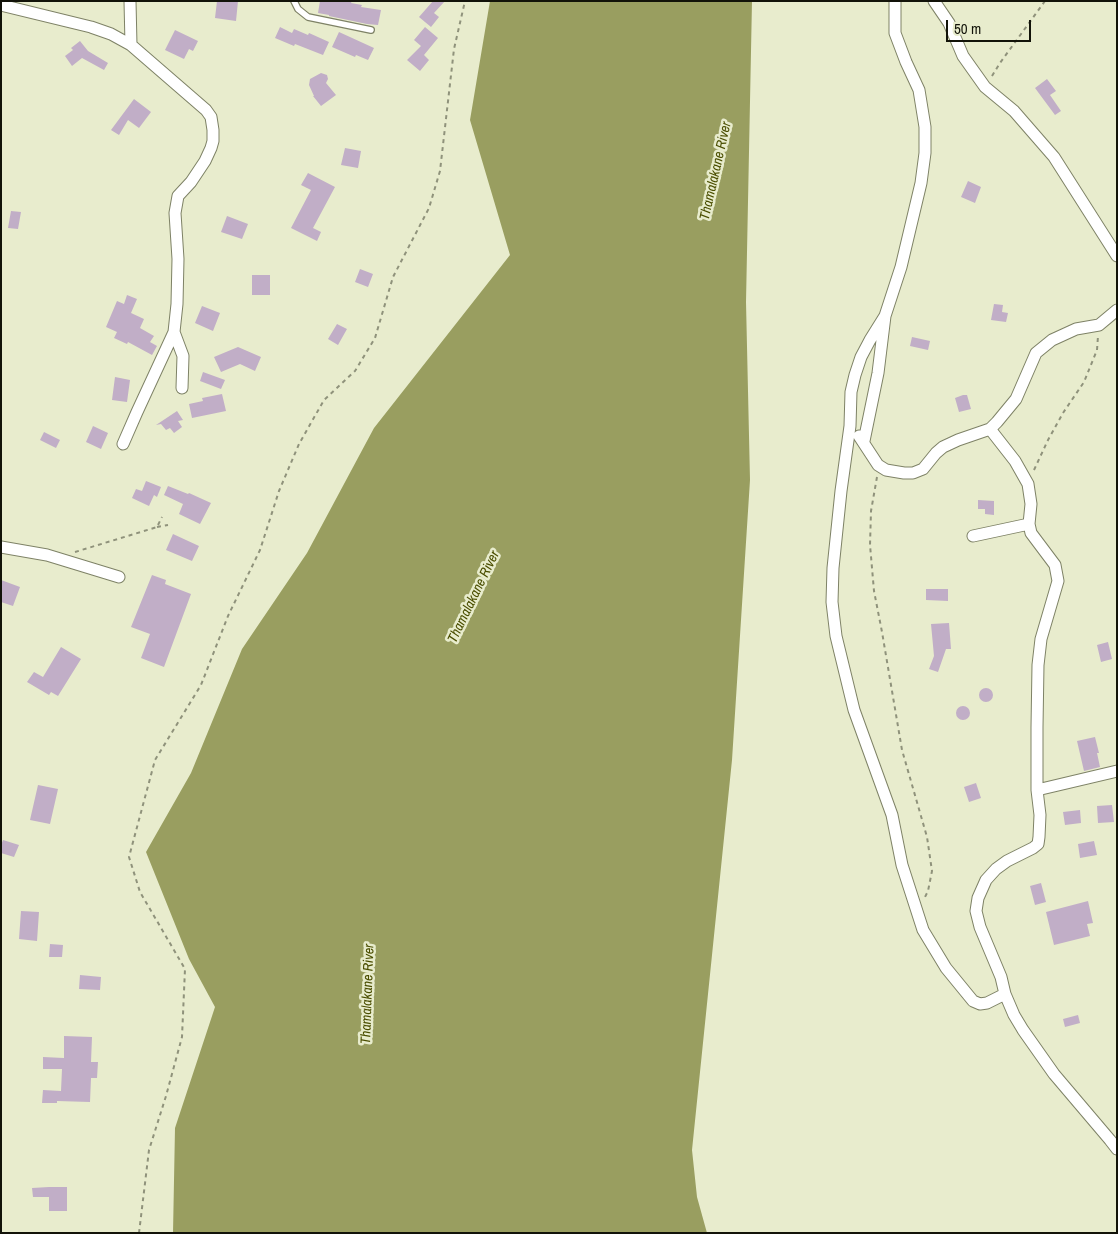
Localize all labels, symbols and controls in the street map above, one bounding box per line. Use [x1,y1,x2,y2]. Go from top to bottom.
scale bar [948,10,1033,42]
text: 50 m [954,18,981,39]
water label: Thamalakane River [697,120,735,222]
water label: Thamalakane River [444,548,504,646]
water label: Thamalakane River [358,944,378,1044]

